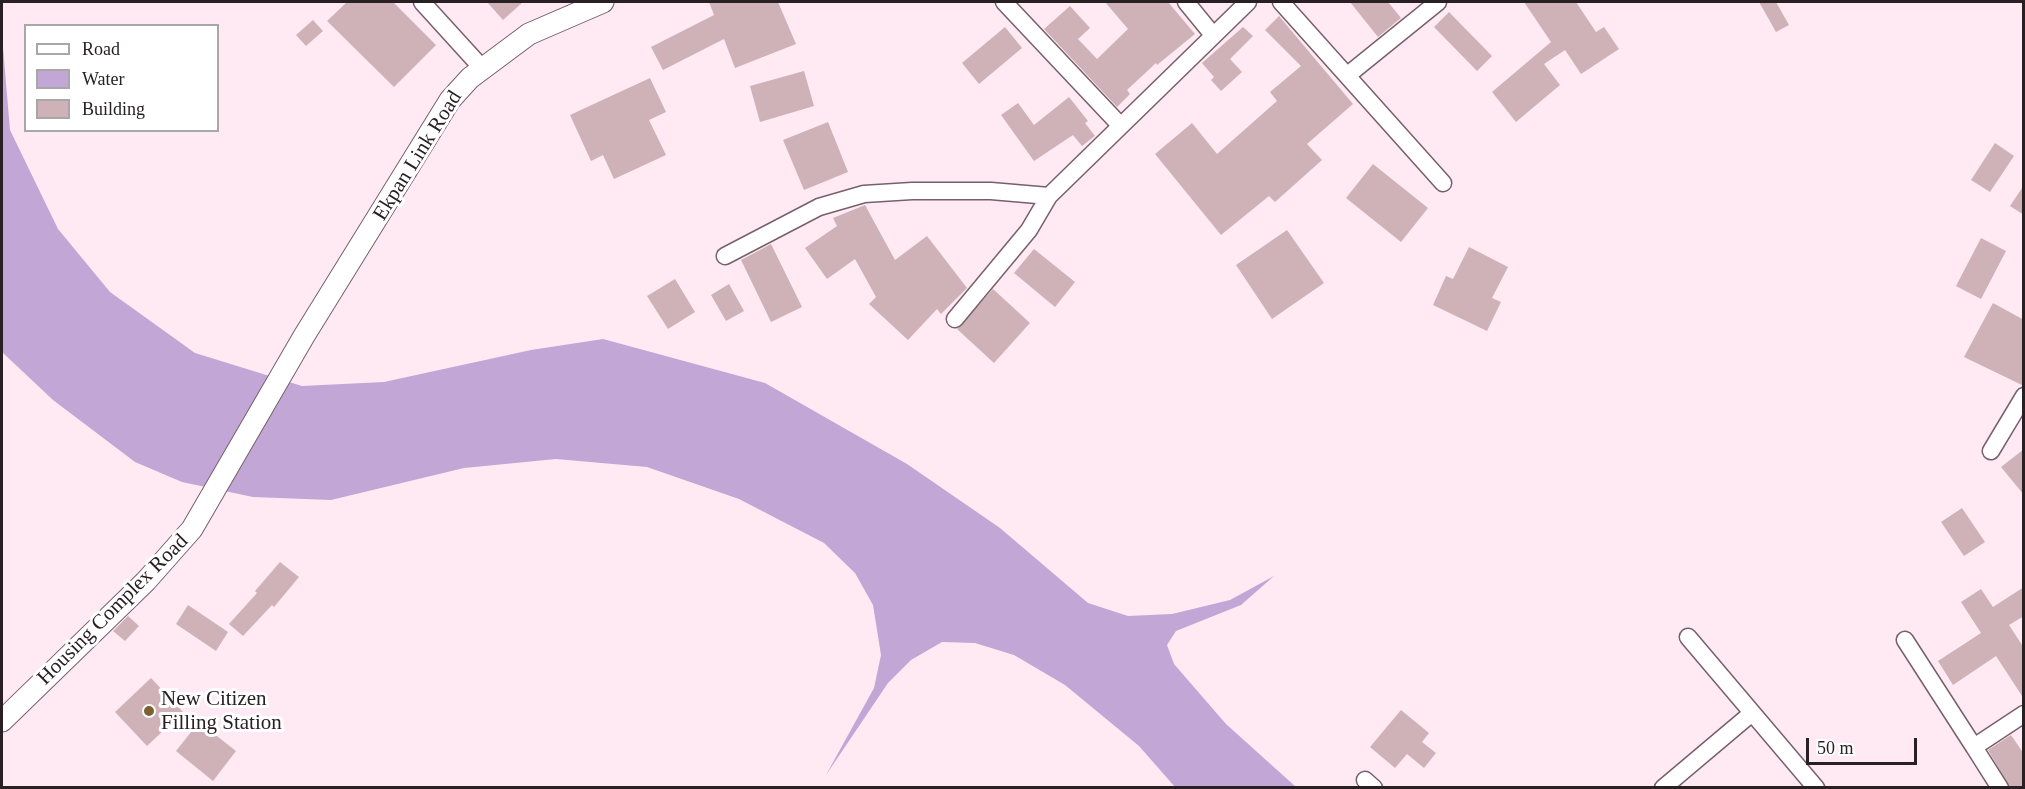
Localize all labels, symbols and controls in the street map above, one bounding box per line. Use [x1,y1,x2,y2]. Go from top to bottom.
legend [24,24,219,132]
text: Road [82,39,120,59]
text: Water [82,69,125,89]
street label: Ekpan Link Road [368,87,468,225]
text: Building [82,99,145,119]
street label: Housing Complex Road [32,529,194,691]
place label: New Citizen Filling Station [161,686,282,736]
marker: New Citizen Filling Station [142,704,156,718]
scale bar [1809,726,1920,764]
text: 50 m [1817,738,1854,758]

